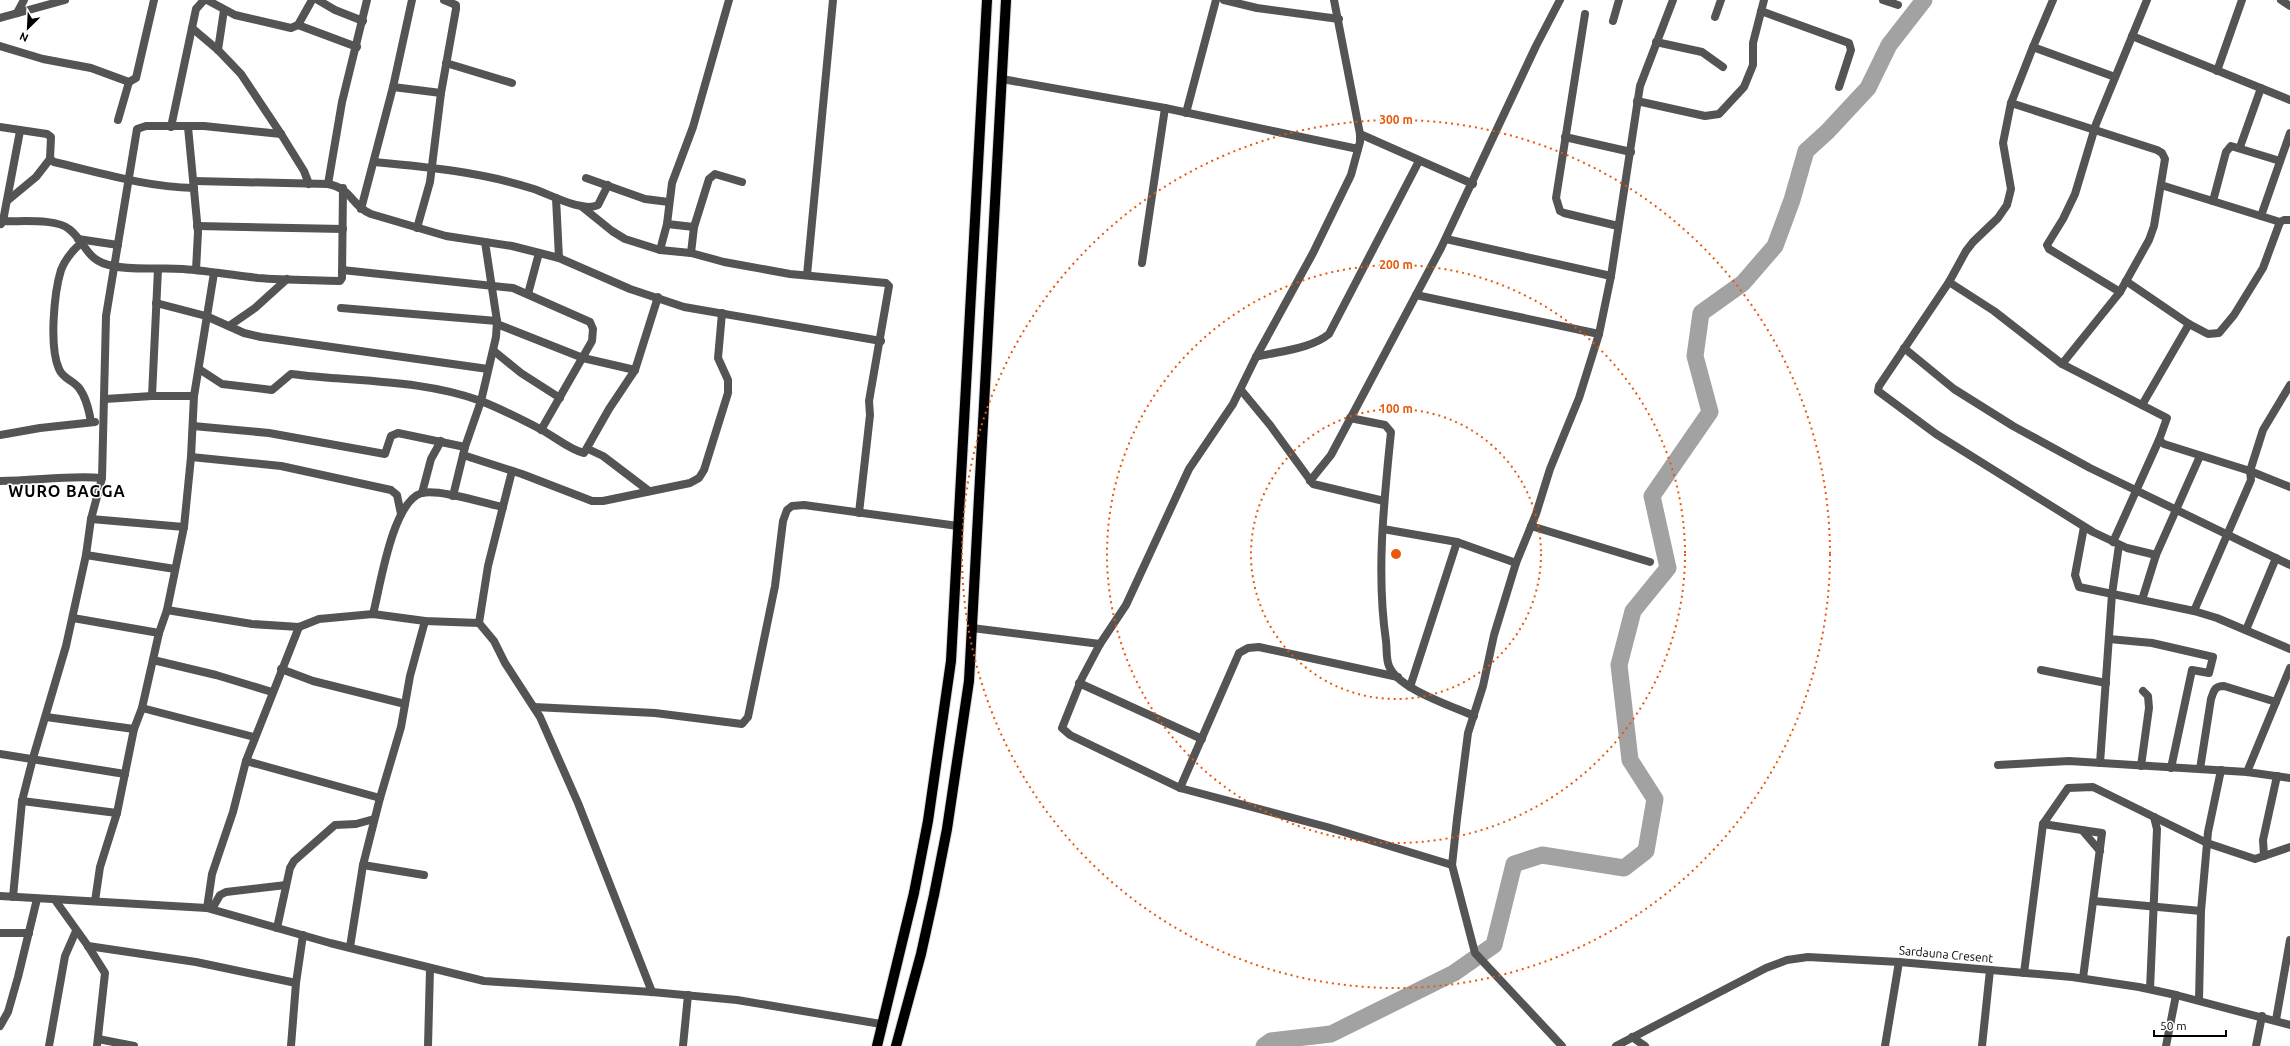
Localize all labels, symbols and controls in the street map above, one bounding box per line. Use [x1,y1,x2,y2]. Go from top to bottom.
north arrow [8,8,48,48]
text: N [18,30,30,44]
text: 300 m [1379,113,1413,126]
text: 200 m [1379,258,1413,271]
text: 100 m [1379,402,1413,415]
district label: WURO BAGGA [8,482,126,500]
centre of rings [1389,547,1403,561]
street label: Sardauna Cresent [1898,943,1994,965]
scale bar [2154,1012,2226,1038]
text: 50 m [2160,1019,2187,1032]

